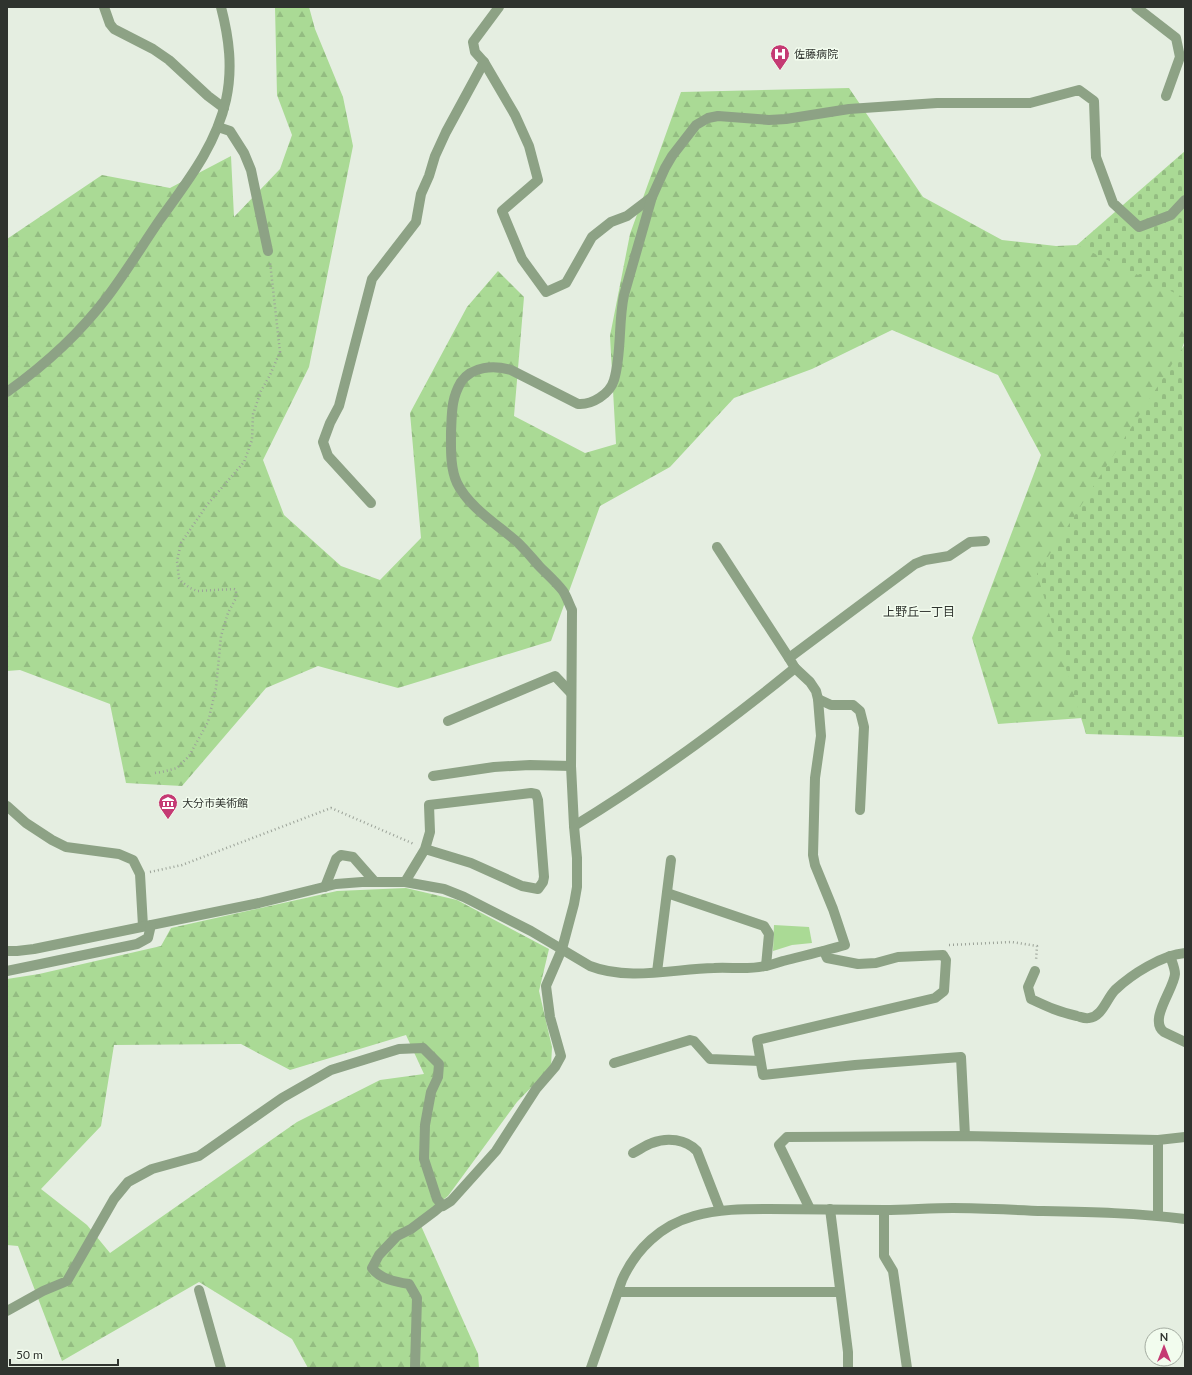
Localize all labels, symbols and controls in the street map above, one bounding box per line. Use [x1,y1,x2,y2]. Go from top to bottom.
hospital icon: 佐藤病院 [769,43,791,71]
place label: 佐藤病院 [794,47,838,60]
district label: 上野丘一丁目 [883,604,955,619]
museum icon: 大分市美術館 [157,792,179,820]
place label: 大分市美術館 [182,796,248,809]
north arrow [1144,1327,1184,1367]
text: N [1160,1330,1168,1343]
scale bar [10,1341,118,1367]
text: 50 m [16,1347,43,1362]

